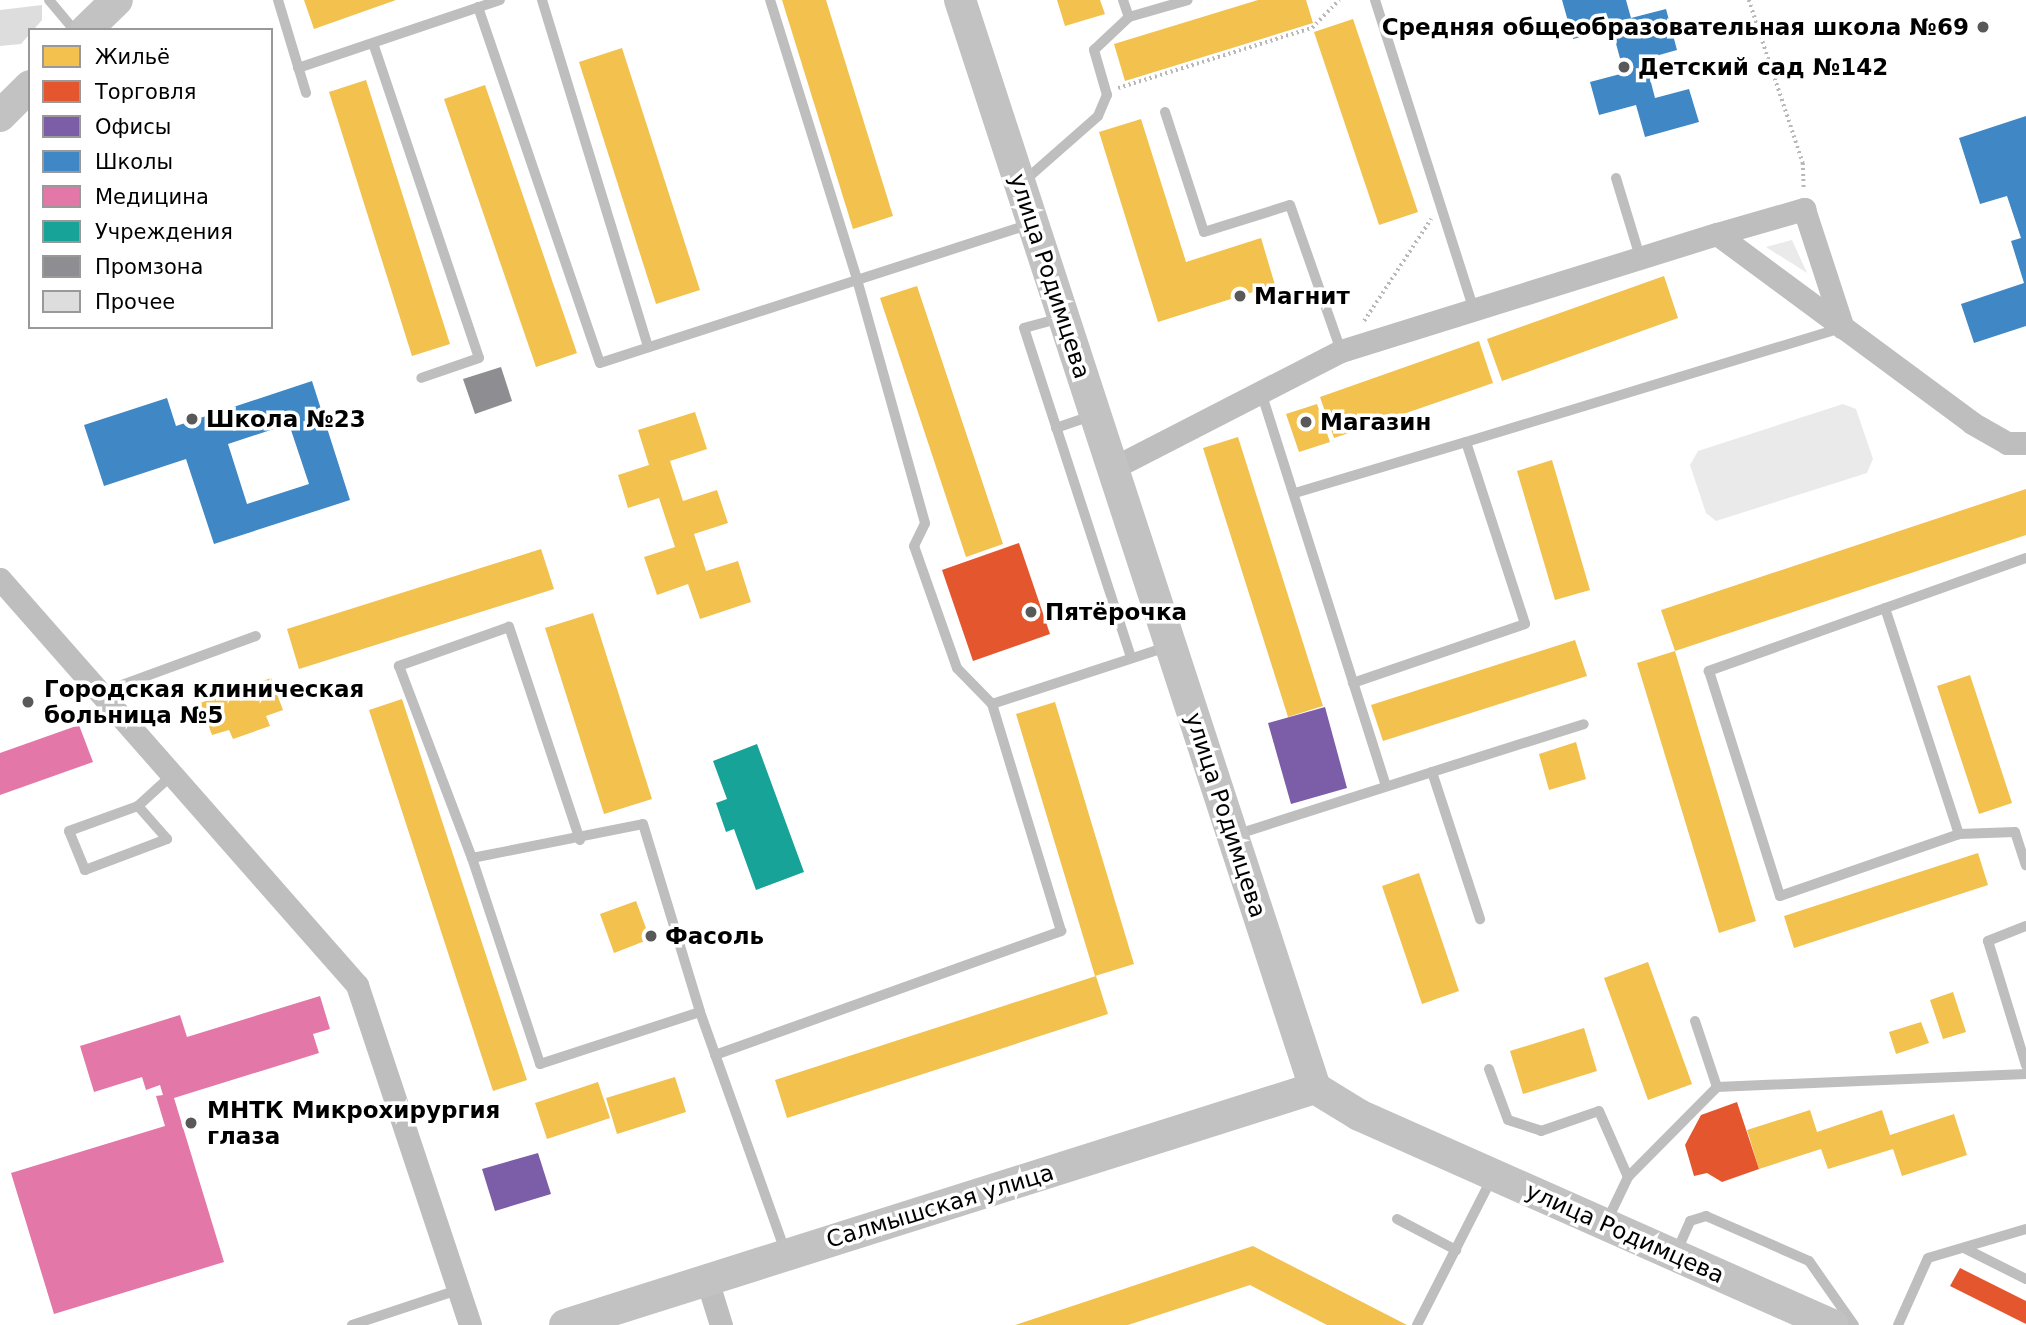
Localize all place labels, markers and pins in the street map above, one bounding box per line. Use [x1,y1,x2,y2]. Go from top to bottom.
place label: Средняя общеобразовательная школа №69 [1382,13,1969,41]
marker: Средняя общеобразовательная школа №69 [1975,19,1991,35]
place label: Детский сад №142 [1638,53,1888,81]
marker: Детский сад №142 [1616,59,1632,75]
place label: Магнит [1254,282,1350,310]
marker: Магнит [1232,288,1248,304]
place label: Школа №23 [206,405,366,433]
place label: Магазин [1320,408,1431,436]
marker: Школа №23 [184,411,200,427]
marker: Магазин [1298,414,1314,430]
place label: Пятёрочка [1045,598,1187,626]
marker: Пятёрочка [1023,604,1039,620]
place label: Городская клиническая больница №5 [44,675,364,729]
marker: Городская клиническая больница №5 [18,692,38,712]
place label: Фасоль [665,922,764,950]
marker: Фасоль [643,928,659,944]
place label: МНТК Микрохирургия глаза [207,1096,500,1150]
marker: МНТК Микрохирургия глаза [181,1113,201,1133]

